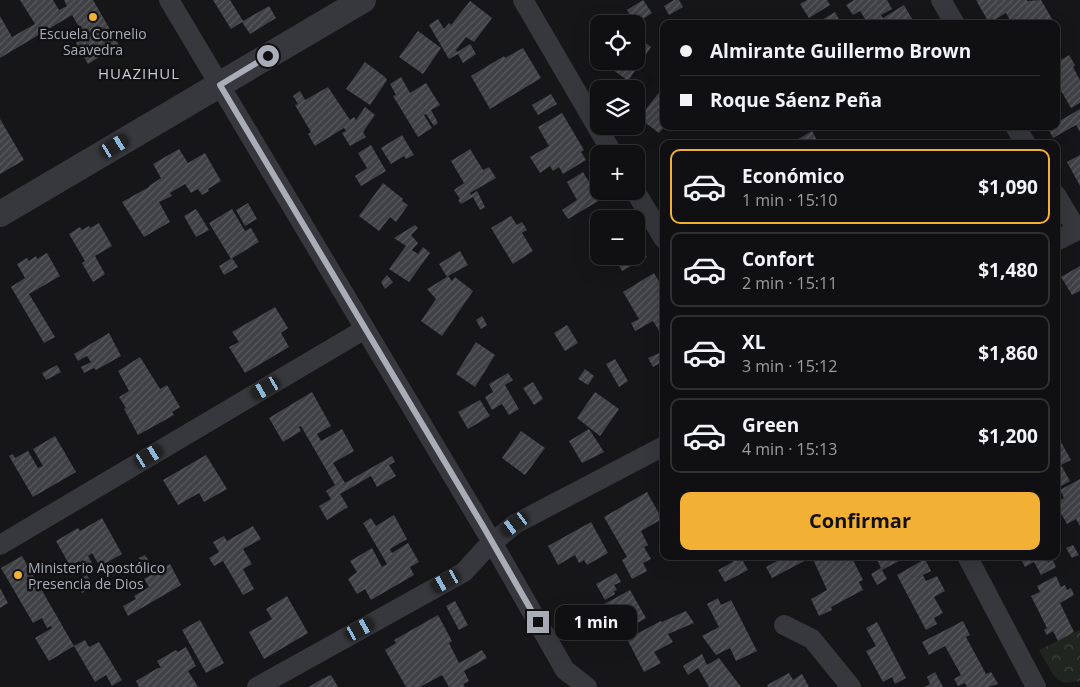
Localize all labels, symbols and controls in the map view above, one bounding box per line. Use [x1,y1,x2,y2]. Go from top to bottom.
marker: Escuela Cornelio Saavedra [87,11,99,23]
map controls [590,15,645,265]
button: locate [590,15,645,70]
place label: Escuela Cornelio Saavedra [39,24,147,59]
text: Almirante Guillermo Brown [710,38,971,64]
route start [257,45,279,67]
district label: HUAZIHUL [98,63,180,83]
button: layers [590,80,645,135]
text: Roque Sáenz Peña [710,87,882,113]
car [98,132,131,160]
button: + [590,145,645,200]
text: Económico [742,163,844,189]
icon: car [682,164,727,209]
text: $1,090 [978,174,1038,200]
text: 1 min · 15:10 [742,189,837,211]
button: − [590,210,645,265]
text: Confort [742,246,814,272]
icon: car [682,247,727,292]
text: $1,480 [978,257,1038,283]
text: 2 min · 15:11 [742,272,837,294]
text: XL [742,329,765,355]
icon: car [682,330,727,375]
text: $1,860 [978,340,1038,366]
text: 3 min · 15:12 [742,355,837,377]
car [249,374,282,402]
text: Green [742,412,799,438]
icon: car [682,413,727,458]
text: $1,200 [978,423,1038,449]
text: 4 min · 15:13 [742,438,837,460]
car [132,442,165,470]
button: Confirmar [680,492,1040,550]
car [498,509,531,539]
place label: Ministerio Apostólico Presencia de Dios [28,558,165,593]
car [429,567,462,595]
marker: Ministerio Apostólico Presencia de Dios [12,569,24,581]
callout: 1 min [556,604,638,640]
route end [527,611,549,633]
text: 1 min [574,611,618,633]
car [343,615,376,643]

